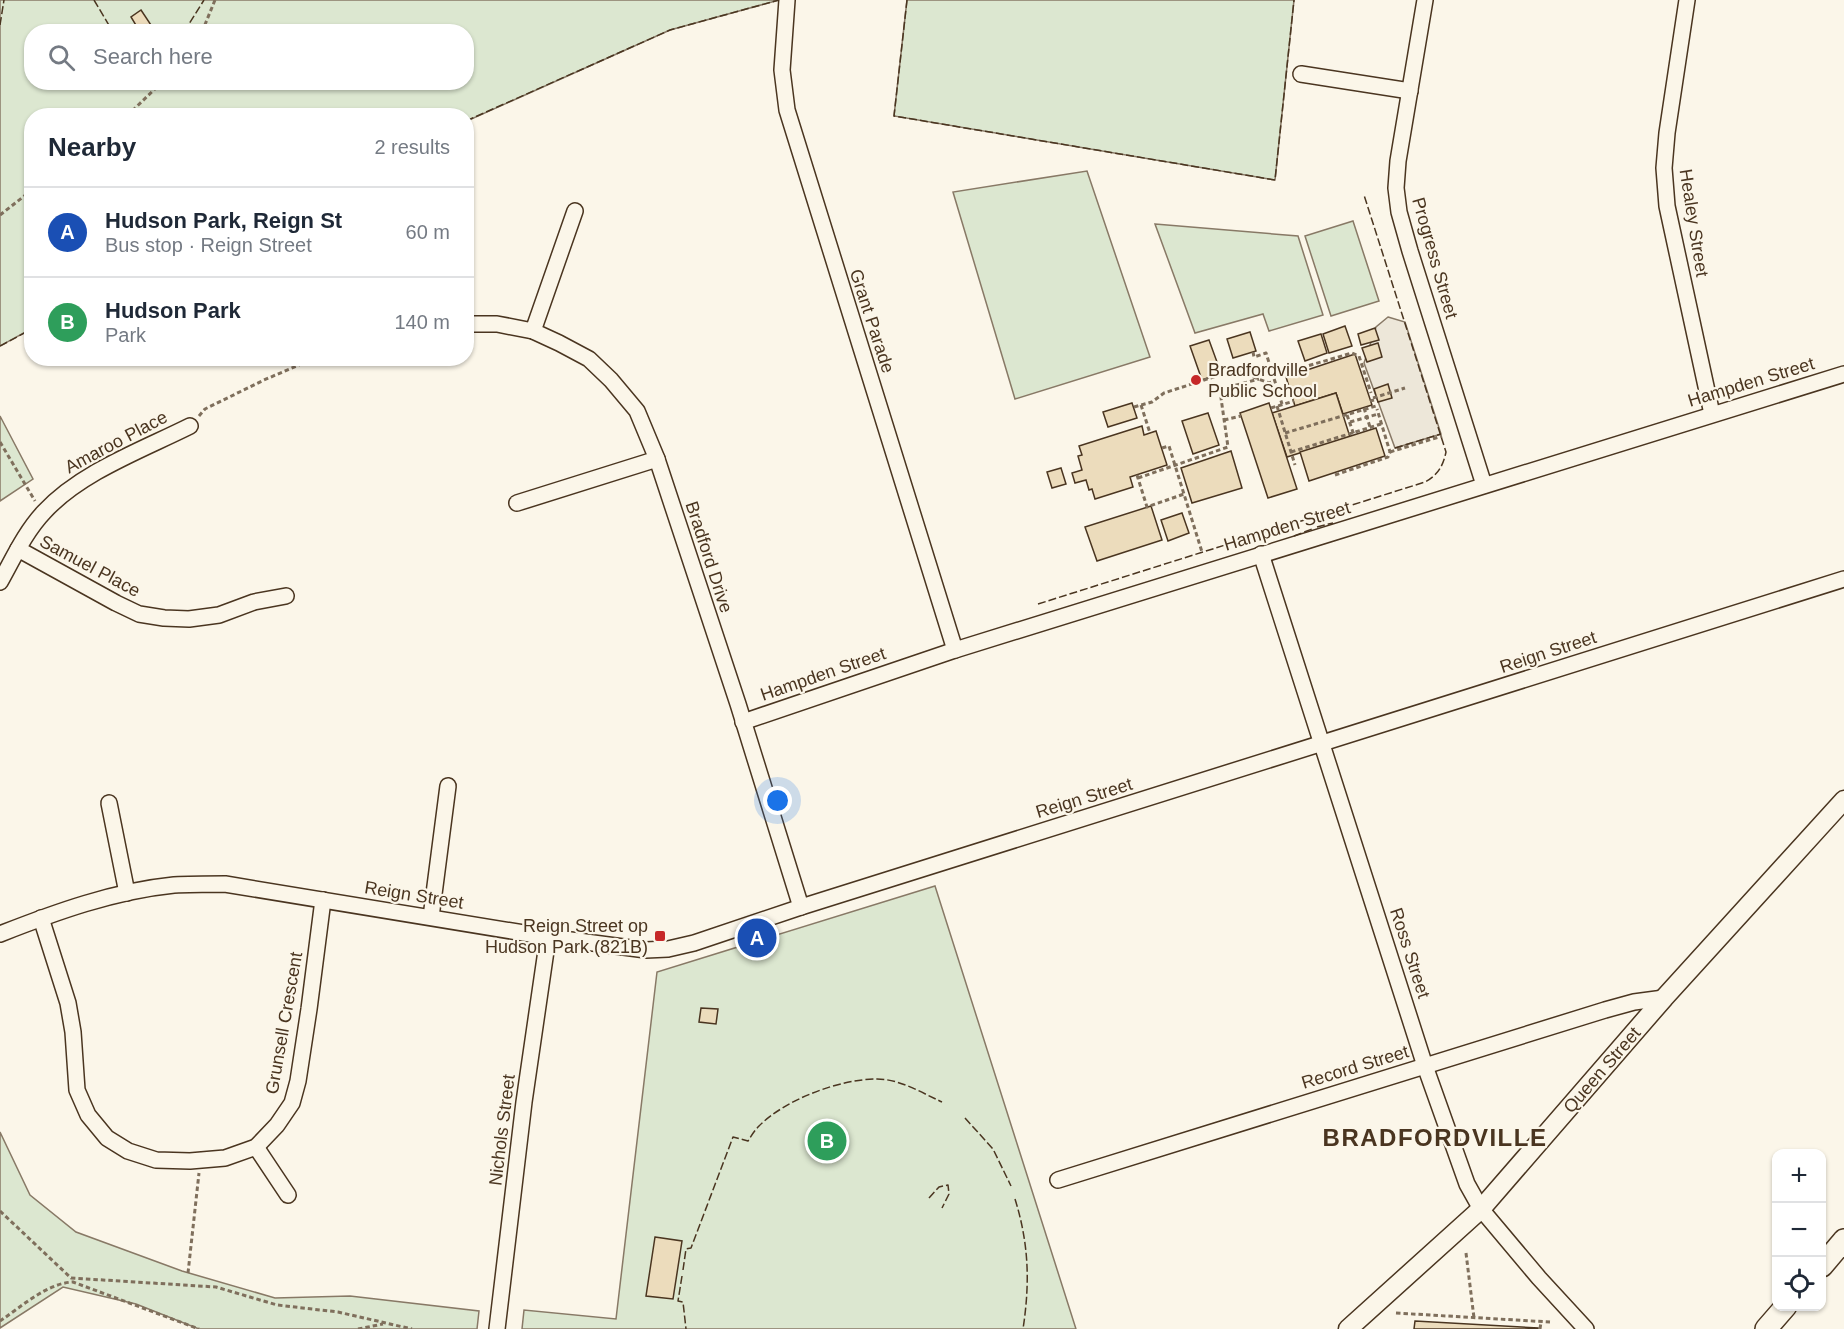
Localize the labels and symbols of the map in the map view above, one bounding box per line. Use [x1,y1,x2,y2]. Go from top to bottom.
street label: Healey Street [1676,168,1712,278]
street label: Progress Street [1408,195,1462,321]
street label: Grant Parade [846,267,898,375]
street label: Hampden Street [1685,353,1817,411]
place label: Bradfordville Public School [1208,360,1317,401]
marker: Bradfordville Public School [1189,373,1203,387]
street label: Amaroo Place [61,407,171,477]
street label: Hampden Street [1221,497,1353,555]
street label: Bradford Drive [682,499,736,615]
street label: Samuel Place [36,531,144,601]
street label: Reign Street [1497,627,1599,677]
street label: Hampden Street [758,643,888,705]
street label: Reign Street [1033,774,1135,822]
your location [763,786,792,815]
street label: Reign Street [363,877,465,913]
street label: Ross Street [1386,905,1434,1001]
place label: Reign Street op Hudson Park (821B) [485,916,648,957]
pin: A [738,916,777,960]
marker: Reign Street op Hudson Park (821B) [653,929,667,943]
street label: Grunsell Crescent [262,950,306,1096]
street label: Queen Street [1559,1023,1645,1117]
street label: Record Street [1299,1041,1411,1093]
street label: Nichols Street [485,1073,519,1187]
pin: B [808,1118,846,1164]
district label: BRADFORDVILLE [1323,1124,1547,1151]

